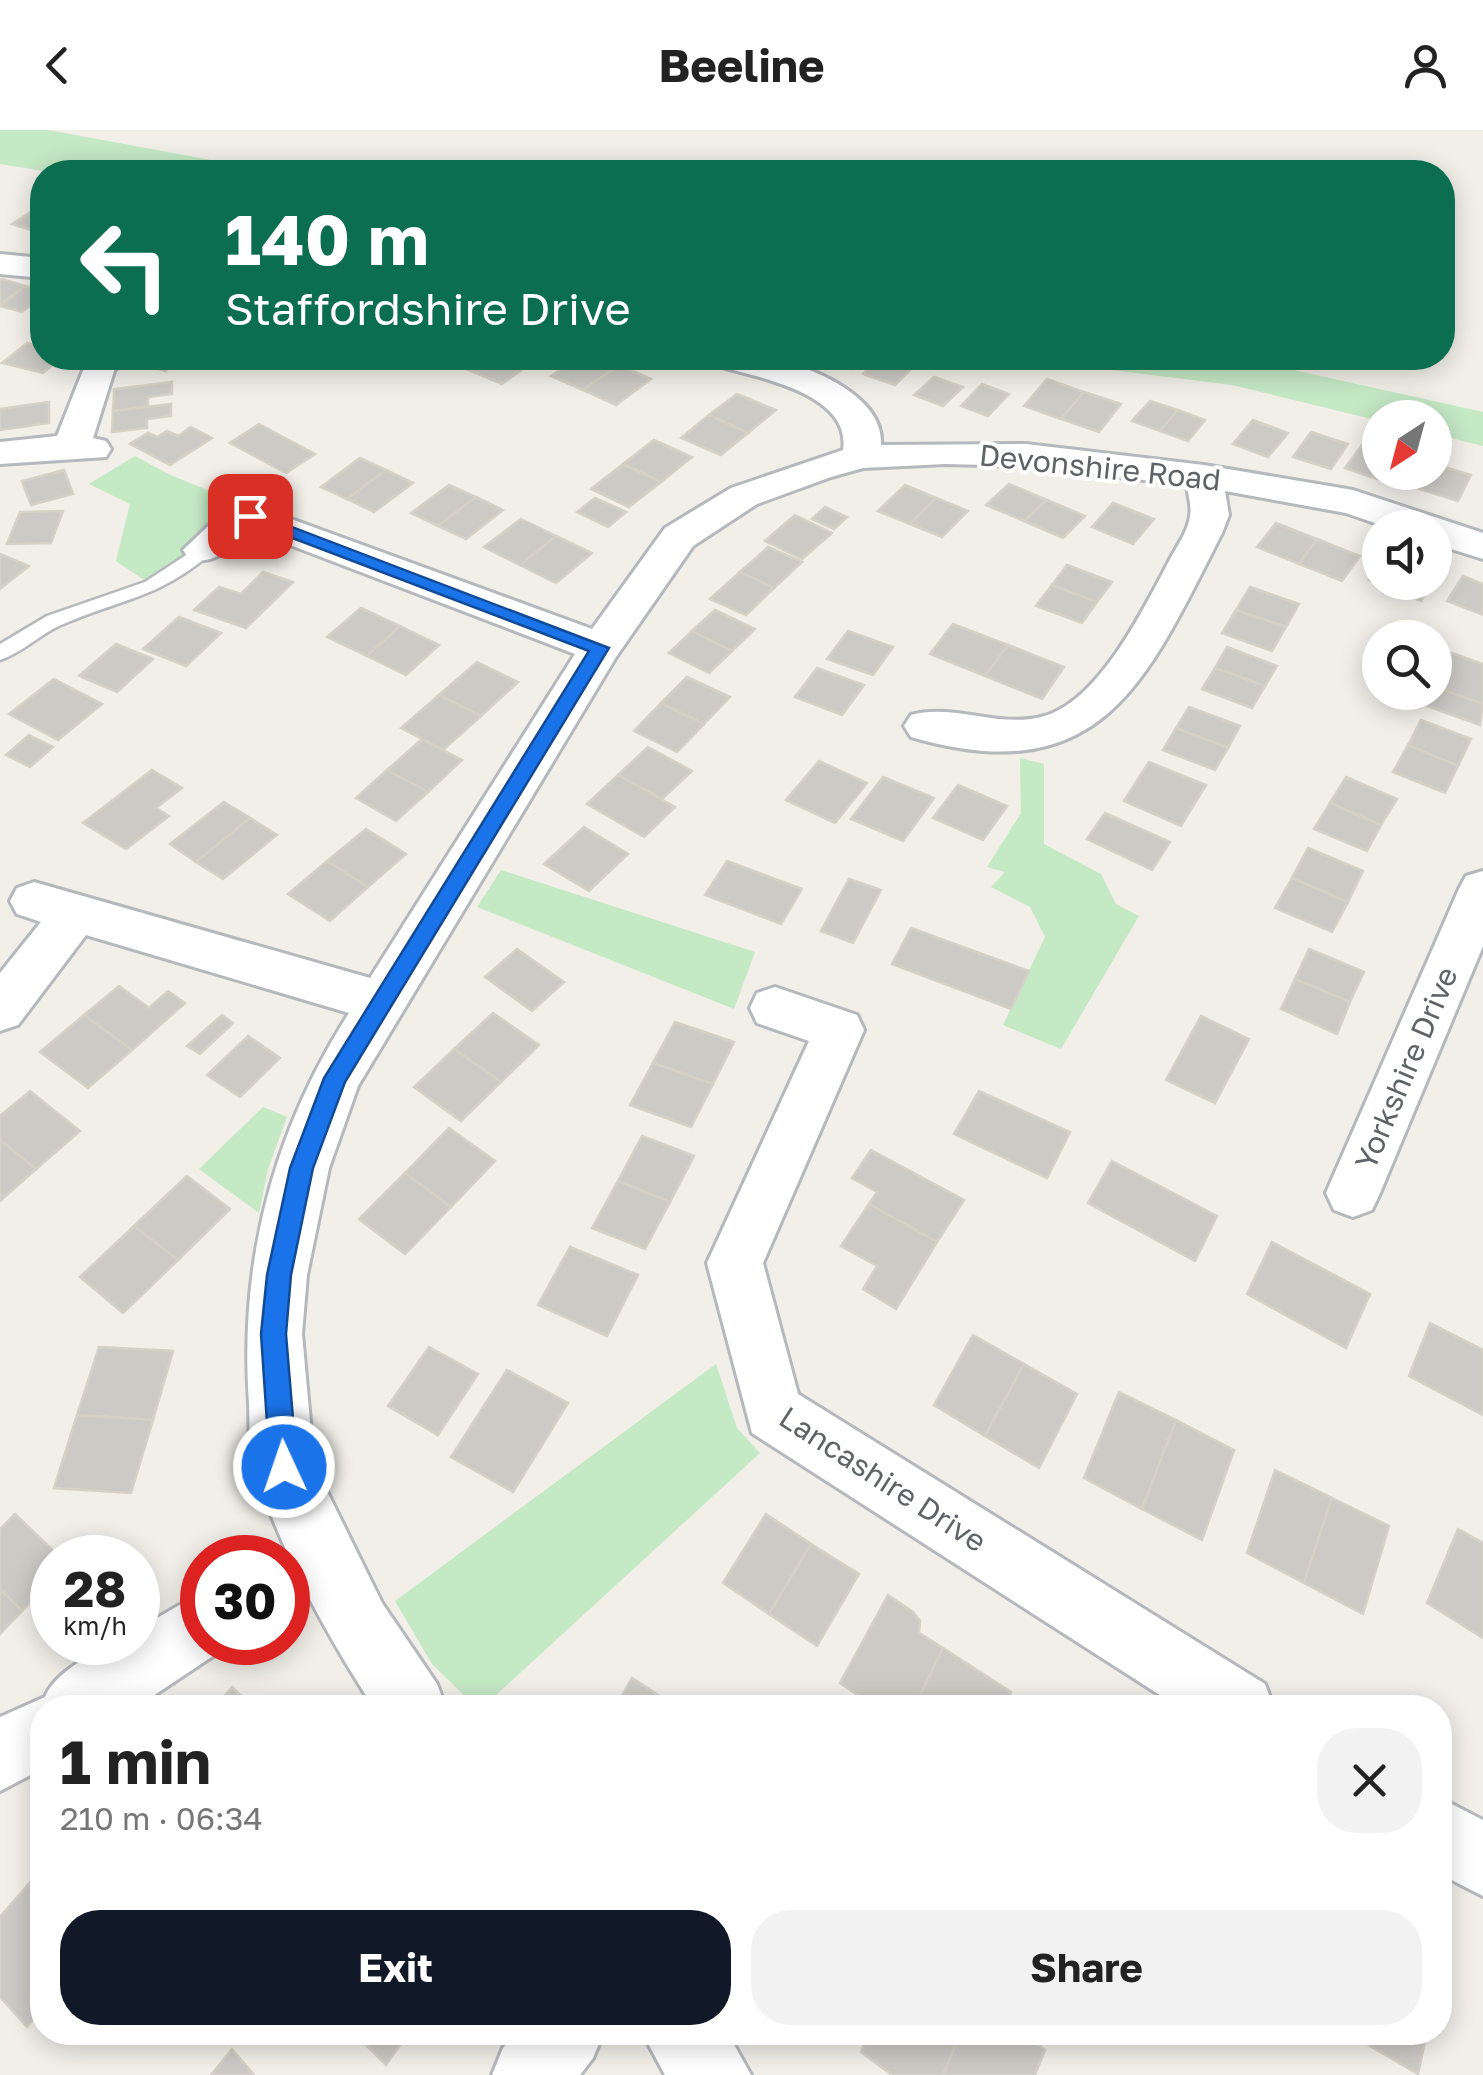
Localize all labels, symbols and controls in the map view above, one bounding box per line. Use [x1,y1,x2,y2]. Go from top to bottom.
icon: back [30,38,85,93]
text: Beeline [658,38,825,92]
icon: person [1398,38,1453,93]
text: 140 m [225,196,429,280]
icon: left [60,200,190,330]
text: Staffordshire Drive [225,281,631,335]
north arrow [1362,400,1452,490]
map controls [1362,400,1452,710]
street label: Devonshire Road [977,436,1223,498]
pin [208,474,293,559]
icon: arrive [223,489,278,544]
button: sound [1362,510,1452,600]
button: search [1362,620,1452,710]
street label: Yorkshire Drive [1347,961,1465,1175]
street label: Lancashire Drive [773,1399,993,1559]
position arrow [232,1415,336,1519]
speed limit sign: 30 [180,1535,310,1665]
text: 28 [64,1558,126,1618]
text: km/h [63,1610,127,1641]
text: 1 min [60,1725,211,1797]
button: close [1317,1728,1422,1833]
text: 210 m · 06:34 [60,1799,263,1837]
button: Exit [60,1910,731,2025]
button: Share [751,1910,1422,2025]

